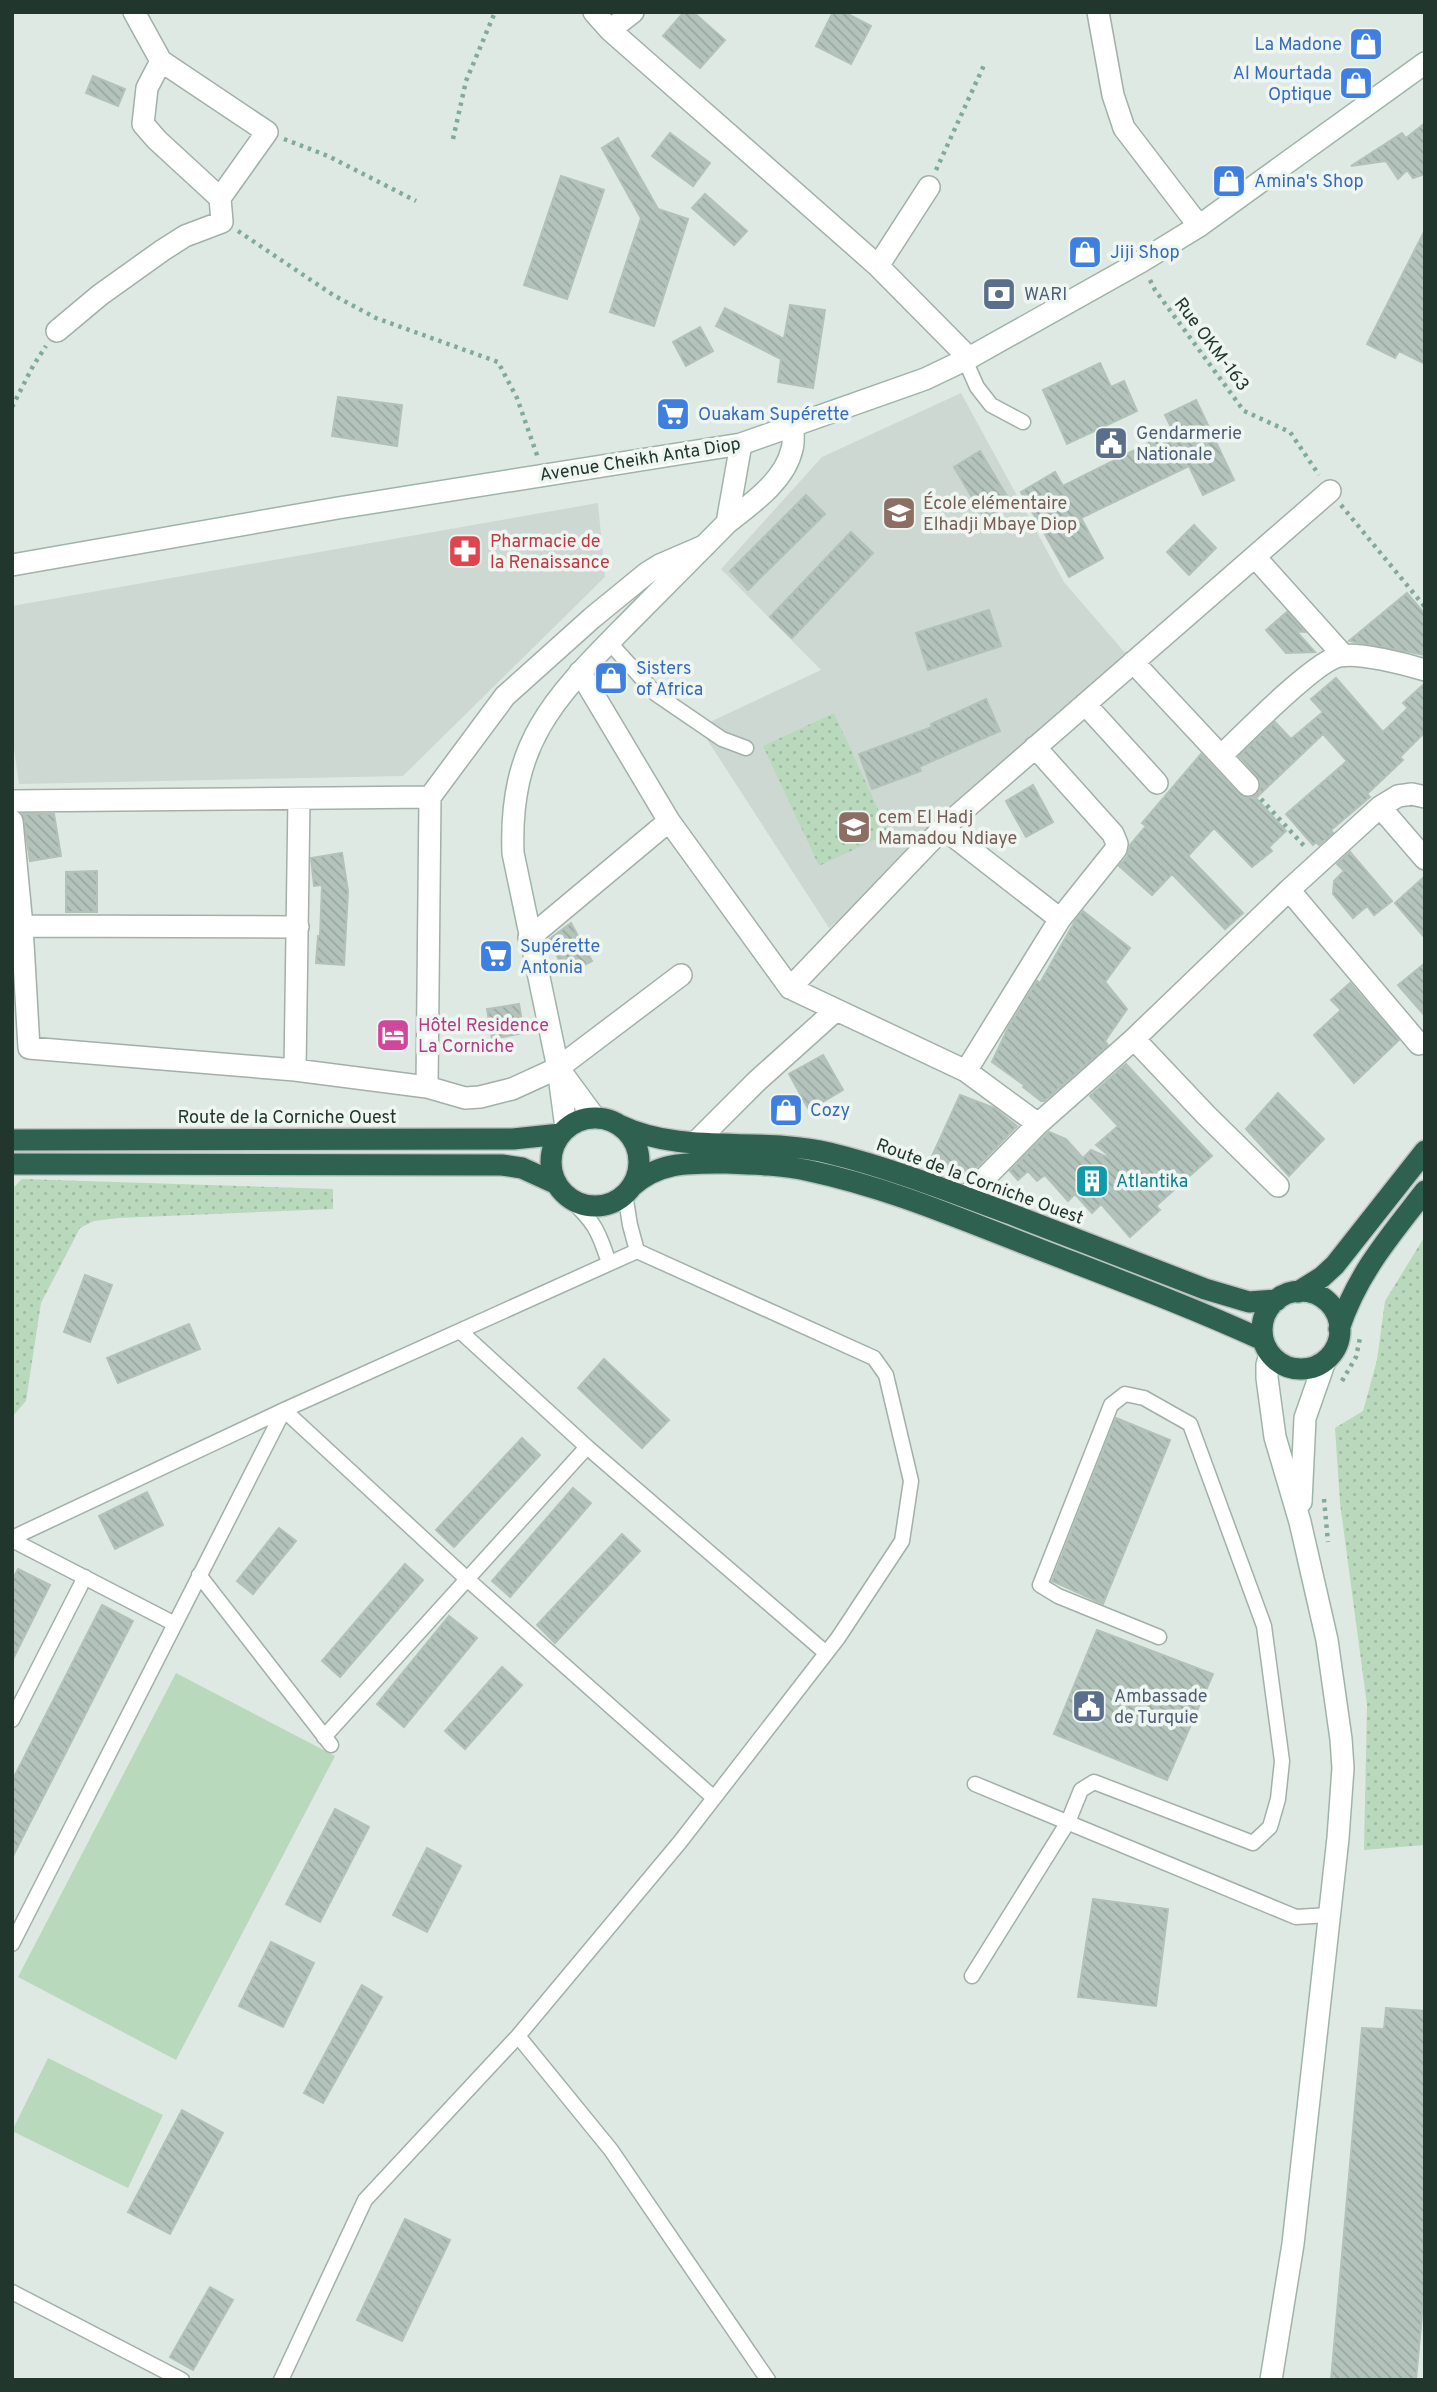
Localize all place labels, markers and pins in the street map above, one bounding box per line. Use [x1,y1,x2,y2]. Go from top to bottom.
shop icon: La Madone [1347,25,1385,63]
place label: La Madone [1254,34,1342,57]
place label: Al Mourtada Optique [1233,63,1332,107]
shop icon: Al Mourtada Optique [1337,64,1375,102]
shop icon: Amina's Shop [1210,162,1248,200]
place label: Amina's Shop [1254,171,1364,194]
shop icon: Jiji Shop [1066,233,1104,271]
place label: Jiji Shop [1110,242,1180,265]
bank icon: WARI [980,275,1018,313]
place label: WARI [1024,284,1067,307]
supermarket icon: Ouakam Supérette [654,395,692,433]
place label: Ouakam Supérette [698,404,849,427]
place label: Gendarmerie Nationale [1136,423,1242,467]
public building icon: Gendarmerie Nationale [1092,424,1130,462]
place label: École elémentaire Elhadji Mbaye Diop [923,491,1077,537]
school or university icon: École elémentaire Elhadji Mbaye Diop [880,494,918,532]
place label: Pharmacie de la Renaissance [490,531,610,575]
pharmacy icon: Pharmacie de la Renaissance [446,532,484,570]
place label: Sisters of Africa [636,658,703,702]
shop icon: Sisters of Africa [592,659,630,697]
place label: cem El Hadj Mamadou Ndiaye [878,807,1017,851]
school or university icon: cem El Hadj Mamadou Ndiaye [835,808,873,846]
place label: Supérette Antonia [520,936,600,980]
supermarket icon: Supérette Antonia [477,937,515,975]
place label: Hôtel Residence La Corniche [418,1015,549,1059]
hotel icon: Hôtel Residence La Corniche [374,1016,412,1054]
shop icon: Cozy [767,1091,805,1129]
place label: Cozy [810,1100,850,1123]
building icon: Atlantika [1073,1162,1111,1200]
place label: Atlantika [1116,1171,1188,1194]
place label: Ambassade de Turquie [1114,1686,1208,1730]
public building icon: Ambassade de Turquie [1070,1687,1108,1725]

